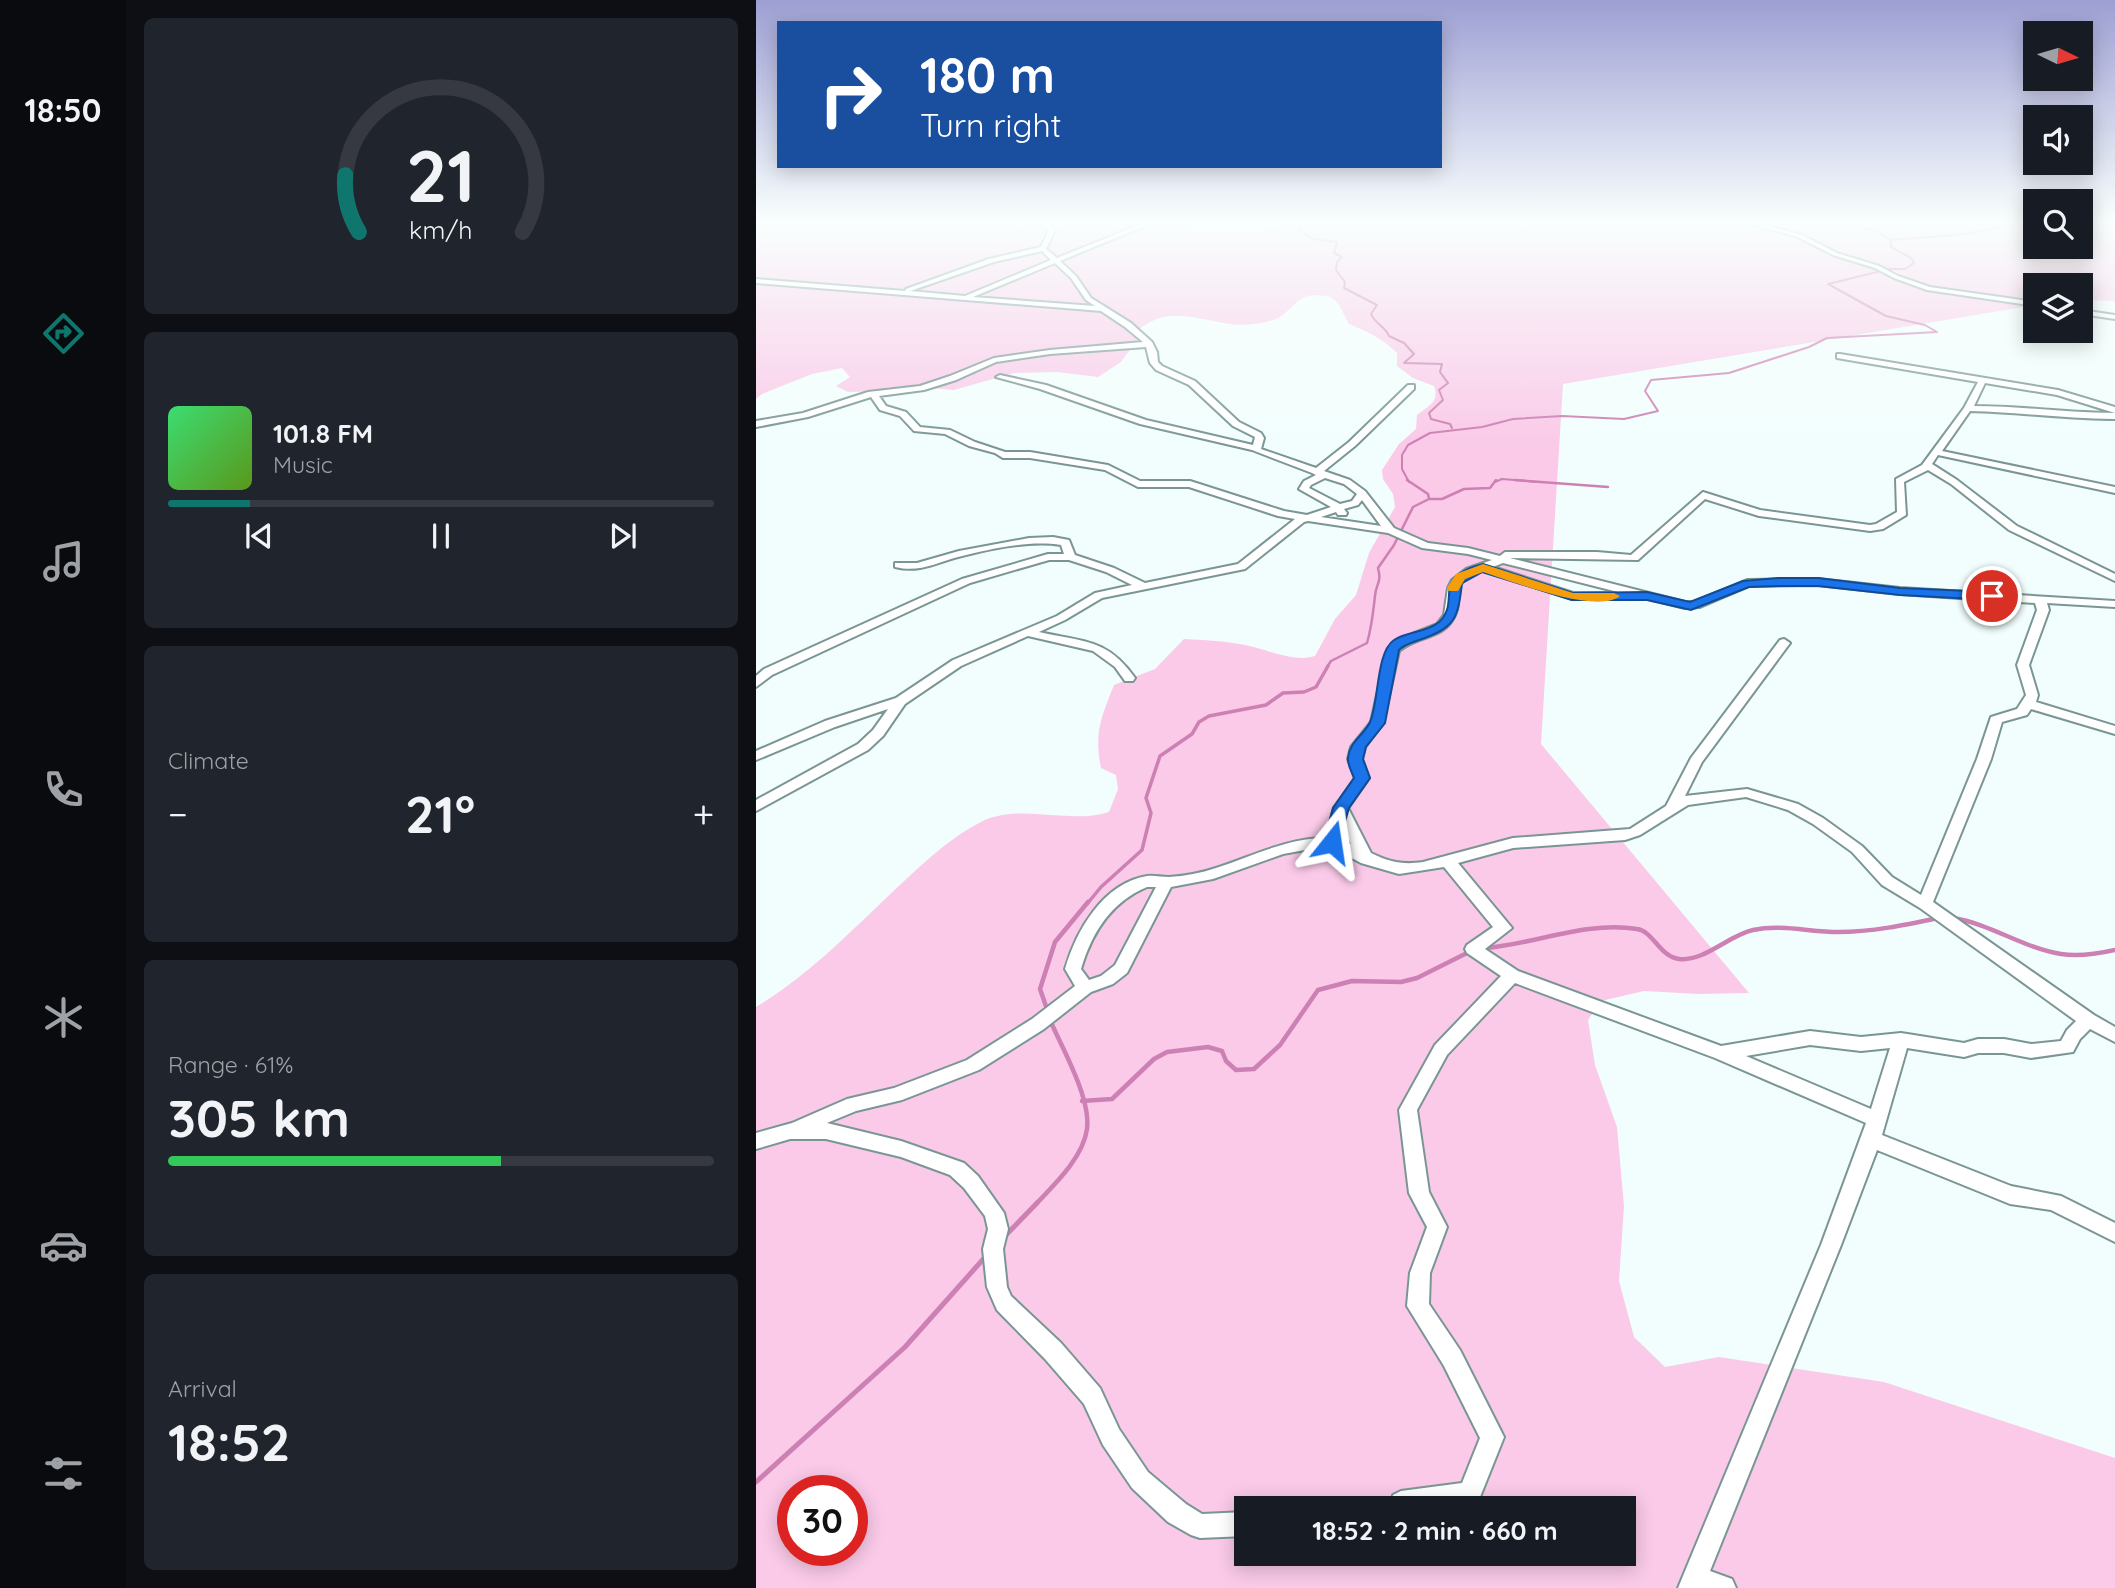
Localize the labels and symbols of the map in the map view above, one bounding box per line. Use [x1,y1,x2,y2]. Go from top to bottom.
north arrow [2023,21,2093,91]
pin [1962,566,2022,626]
position arrow [1295,805,1369,879]
speed limit sign: 30 [777,1475,868,1566]

